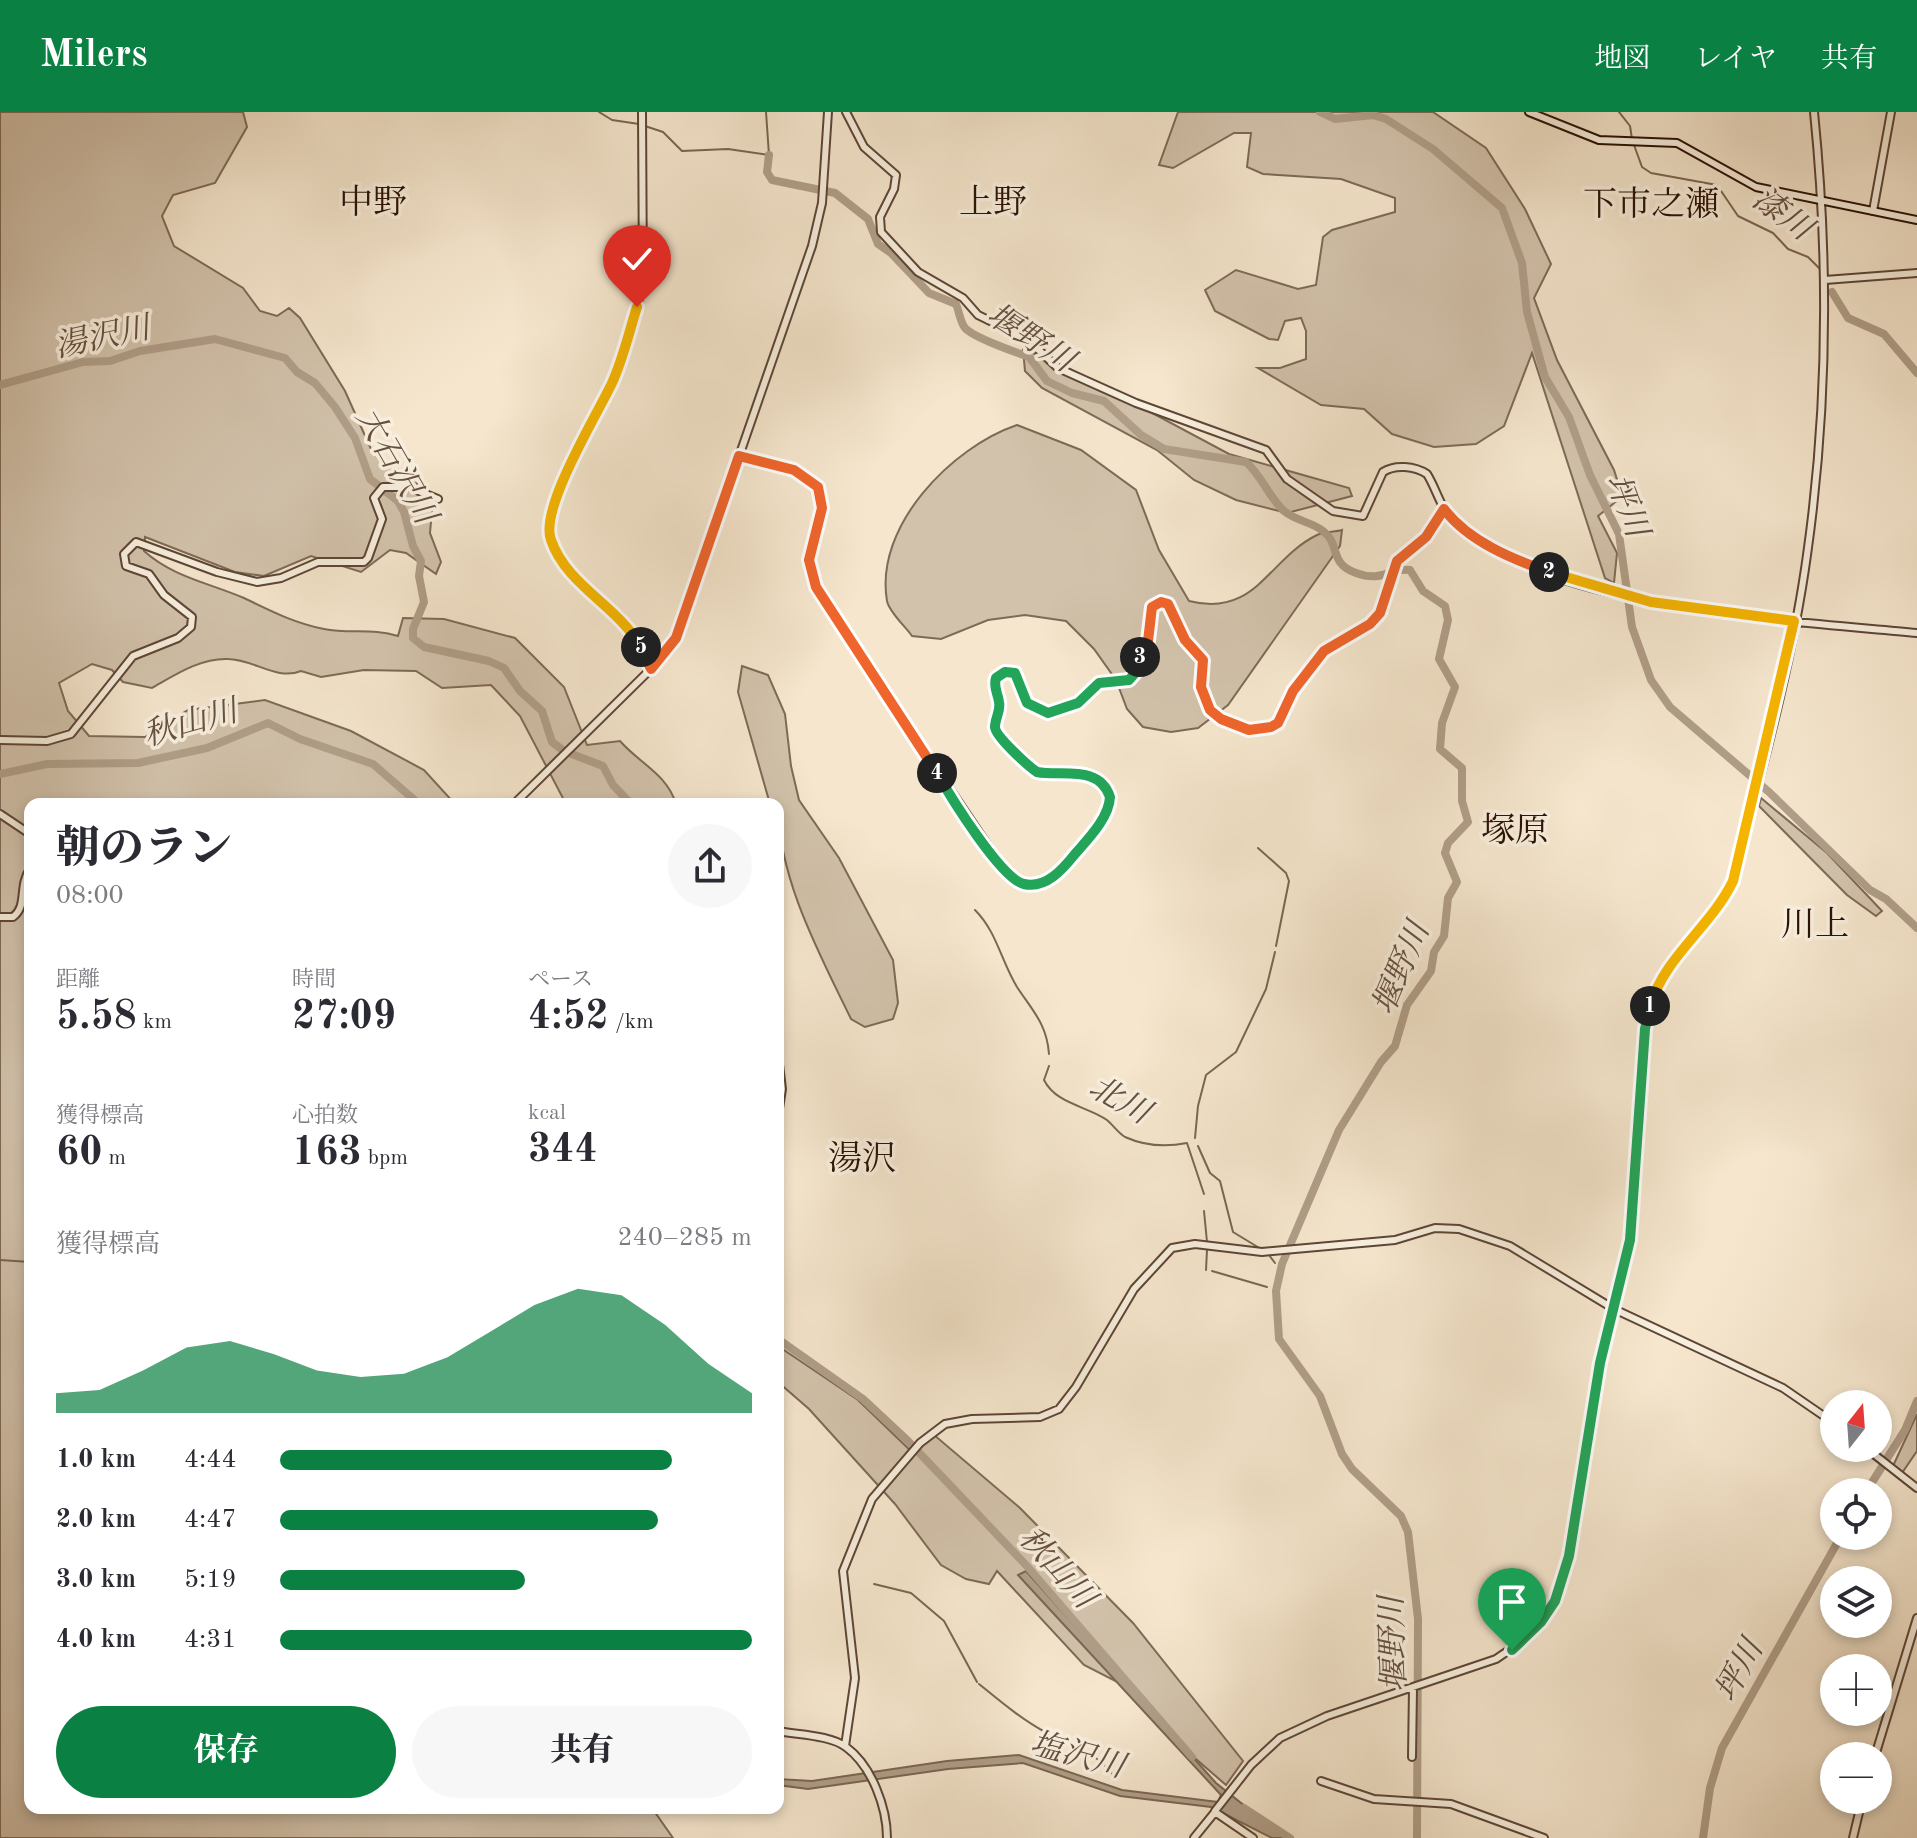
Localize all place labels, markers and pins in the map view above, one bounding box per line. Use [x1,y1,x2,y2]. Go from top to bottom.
pin [603,225,671,307]
pin: 2 [1529,552,1569,592]
pin: 5 [621,627,661,667]
pin: 3 [1120,637,1160,677]
pin: 4 [917,753,957,793]
pin: 1 [1630,986,1670,1026]
pin [1478,1568,1546,1650]

